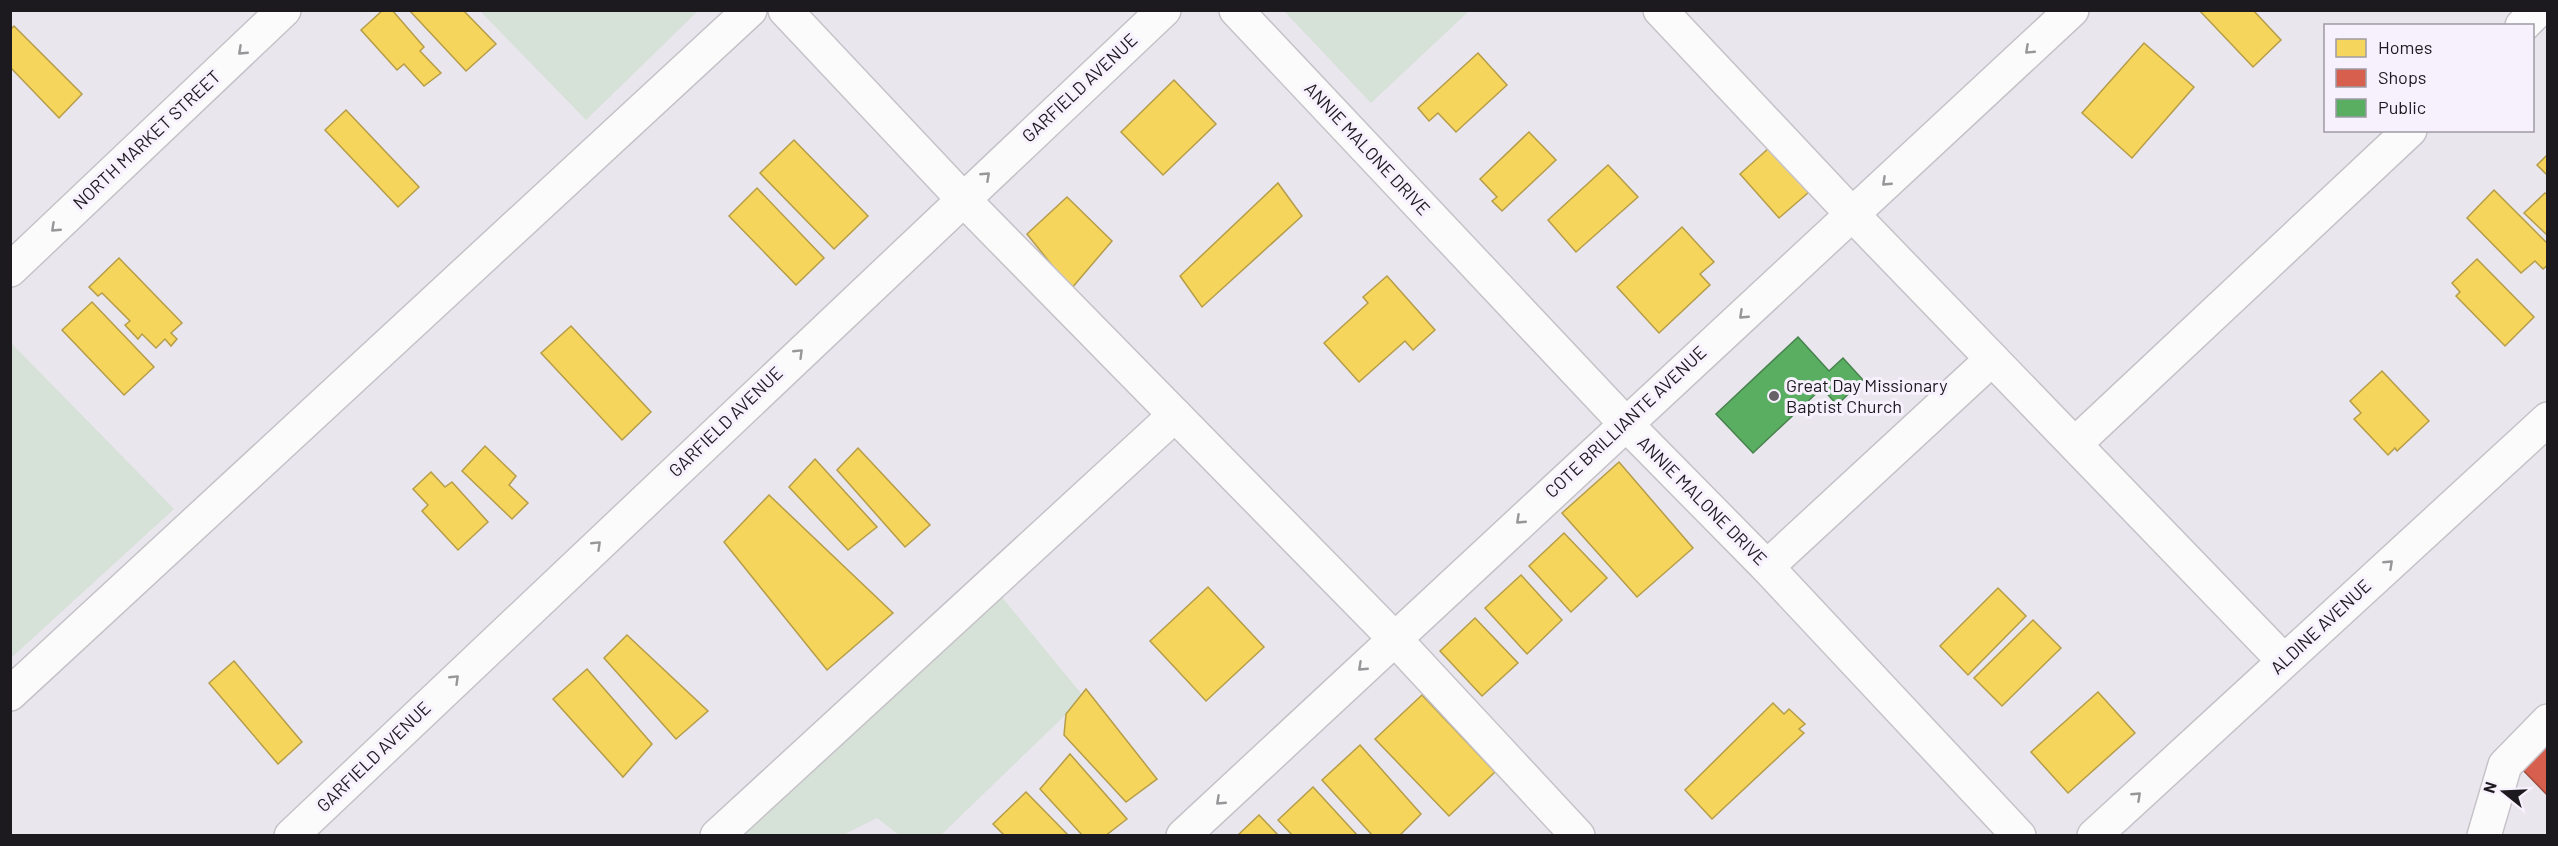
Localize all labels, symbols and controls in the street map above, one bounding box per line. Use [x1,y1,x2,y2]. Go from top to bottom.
legend [2324,24,2534,132]
street label: GARFIELD AVENUE [1017,28,1142,146]
text: Homes [2378,36,2432,58]
one-way arrow [2026,43,2036,54]
one-way arrow [238,44,248,55]
street label: NORTH MARKET STREET [68,65,225,213]
text: Shops [2378,66,2427,88]
street label: ANNIE MALONE DRIVE [1300,77,1435,219]
text: Public [2378,96,2426,118]
one-way arrow [979,172,990,183]
one-way arrow [1882,175,1893,186]
one-way arrow [51,221,61,232]
one-way arrow [1739,307,1750,318]
street label: COTE BRILLIANTE AVENUE [1540,341,1711,502]
one-way arrow [793,349,803,360]
street label: GARFIELD AVENUE [664,361,787,481]
place label: Great Day Missionary Baptist Church [1786,374,1947,417]
marker: Great Day Missionary Baptist Church [1767,389,1781,403]
street label: ANNIE MALONE DRIVE [1633,431,1772,570]
one-way arrow [1516,513,1527,524]
one-way arrow [590,541,600,552]
one-way arrow [2382,560,2393,571]
street label: ALDINE AVENUE [2266,574,2375,678]
one-way arrow [1358,660,1368,671]
one-way arrow [448,676,459,687]
street label: GARFIELD AVENUE [312,696,435,816]
north arrow [2474,762,2534,822]
text: N [2479,779,2500,795]
one-way arrow [2131,792,2141,803]
one-way arrow [1216,793,1227,804]

